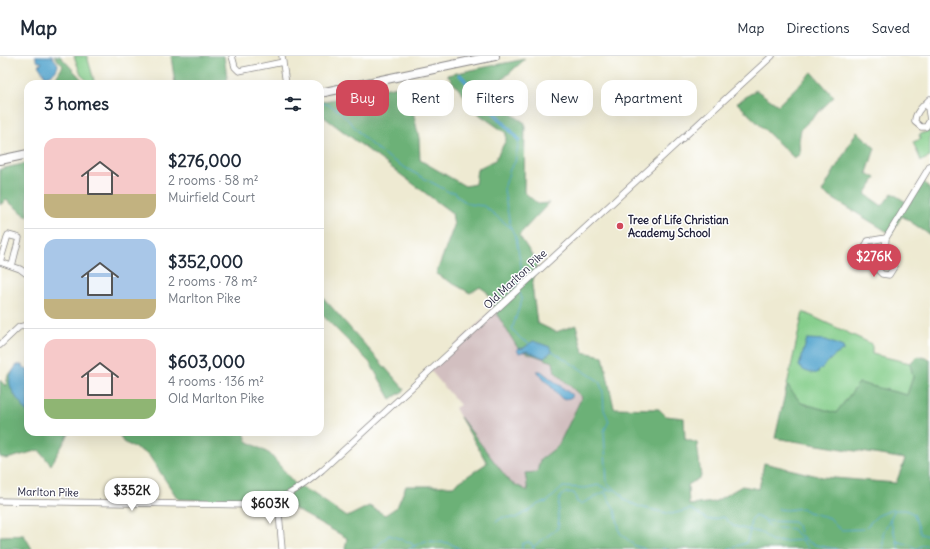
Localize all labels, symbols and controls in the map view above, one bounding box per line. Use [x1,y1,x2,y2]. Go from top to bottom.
text: Map [20,16,57,40]
text: Map [737,19,764,37]
text: Directions [786,19,850,37]
text: Saved [872,19,910,37]
chip: Buy [336,80,389,116]
chip: Rent [397,80,454,116]
chip: Filters [462,80,528,116]
chip: New [536,80,593,116]
chip: Apartment [601,80,697,116]
text: 3 homes [44,93,109,115]
icon: filters [282,93,304,115]
text: $276,000 [168,150,242,172]
icon: home [76,154,124,202]
text: 2 rooms · 58 m² [168,172,259,189]
text: Muirfield Court [168,189,255,206]
place label: Tree of Life Christian Academy School [628,213,729,241]
marker: Tree of Life Christian Academy School [615,221,625,231]
pin: $276K [846,244,902,278]
street label: Old Marlton Pike [480,246,550,312]
text: $276K [856,248,892,265]
text: $352,000 [168,251,243,273]
icon: home [76,255,124,303]
text: 2 rooms · 78 m² [168,273,258,290]
text: Marlton Pike [168,290,241,307]
text: $603,000 [168,351,245,373]
icon: home [76,355,124,403]
text: 4 rooms · 136 m² [168,373,264,390]
text: Old Marlton Pike [168,390,264,407]
pin: $352K [104,478,160,512]
text: $352K [113,482,151,499]
street label: Marlton Pike [17,484,79,500]
pin: $603K [242,491,298,525]
text: $603K [251,495,289,512]

